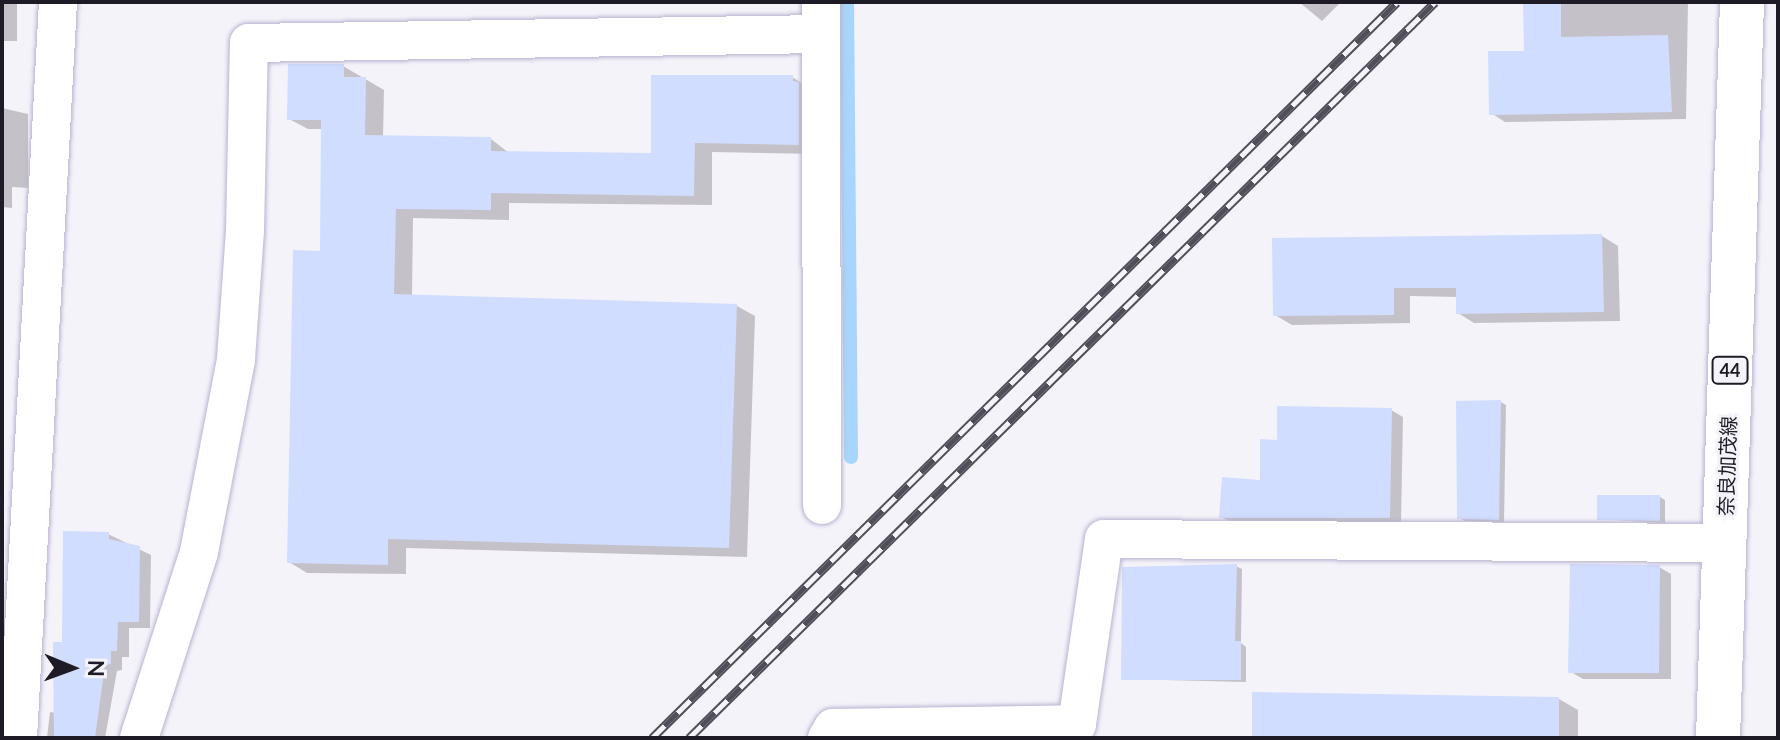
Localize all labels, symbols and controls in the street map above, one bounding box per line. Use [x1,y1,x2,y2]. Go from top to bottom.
road number: 44 [1710,356,1750,384]
street label: 奈良加茂線 [1713,416,1741,516]
north arrow [32,628,112,708]
text: N [83,660,110,677]

